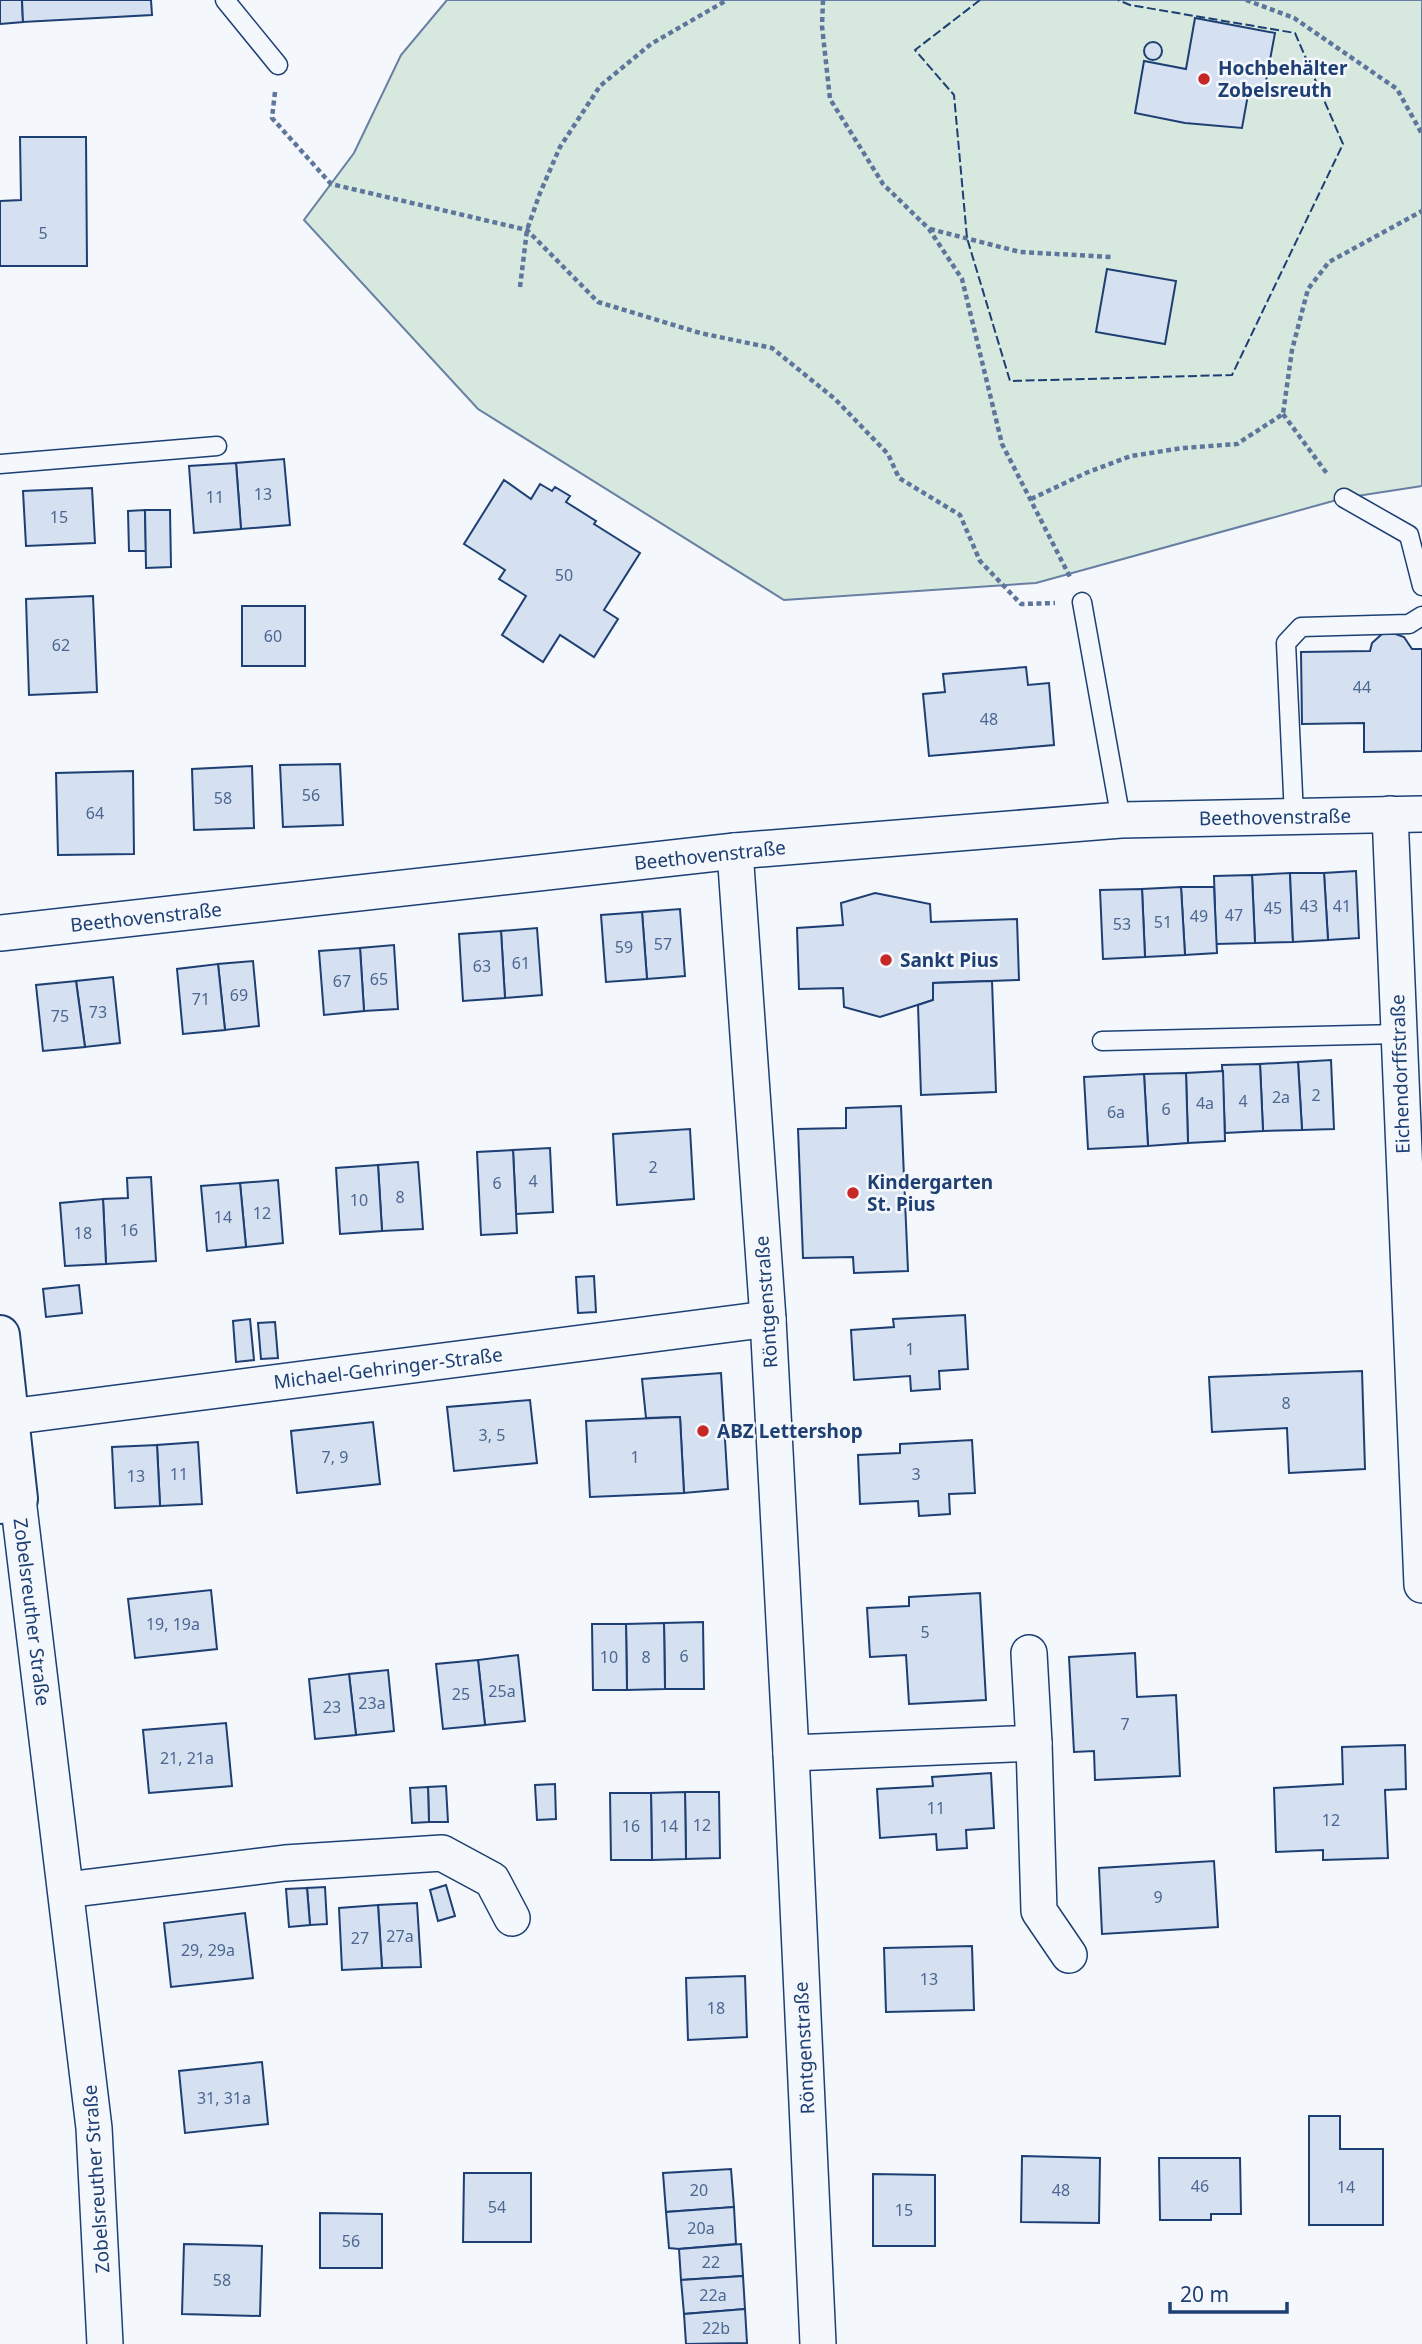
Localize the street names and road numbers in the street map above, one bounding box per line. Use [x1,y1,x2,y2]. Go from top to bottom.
street label: Beethovenstraße [1199,803,1351,831]
street label: Beethovenstraße [633,834,787,876]
street label: Beethovenstraße [69,896,223,938]
street label: Eichendorffstraße [1384,994,1416,1154]
street label: Röntgenstraße [748,1235,784,1369]
street label: Michael-Gehringer-Straße [272,1341,504,1395]
street label: Zobelsreuther Straße [8,1517,56,1707]
street label: Röntgenstraße [788,1981,820,2115]
street label: Zobelsreuther Straße [76,2084,116,2274]

